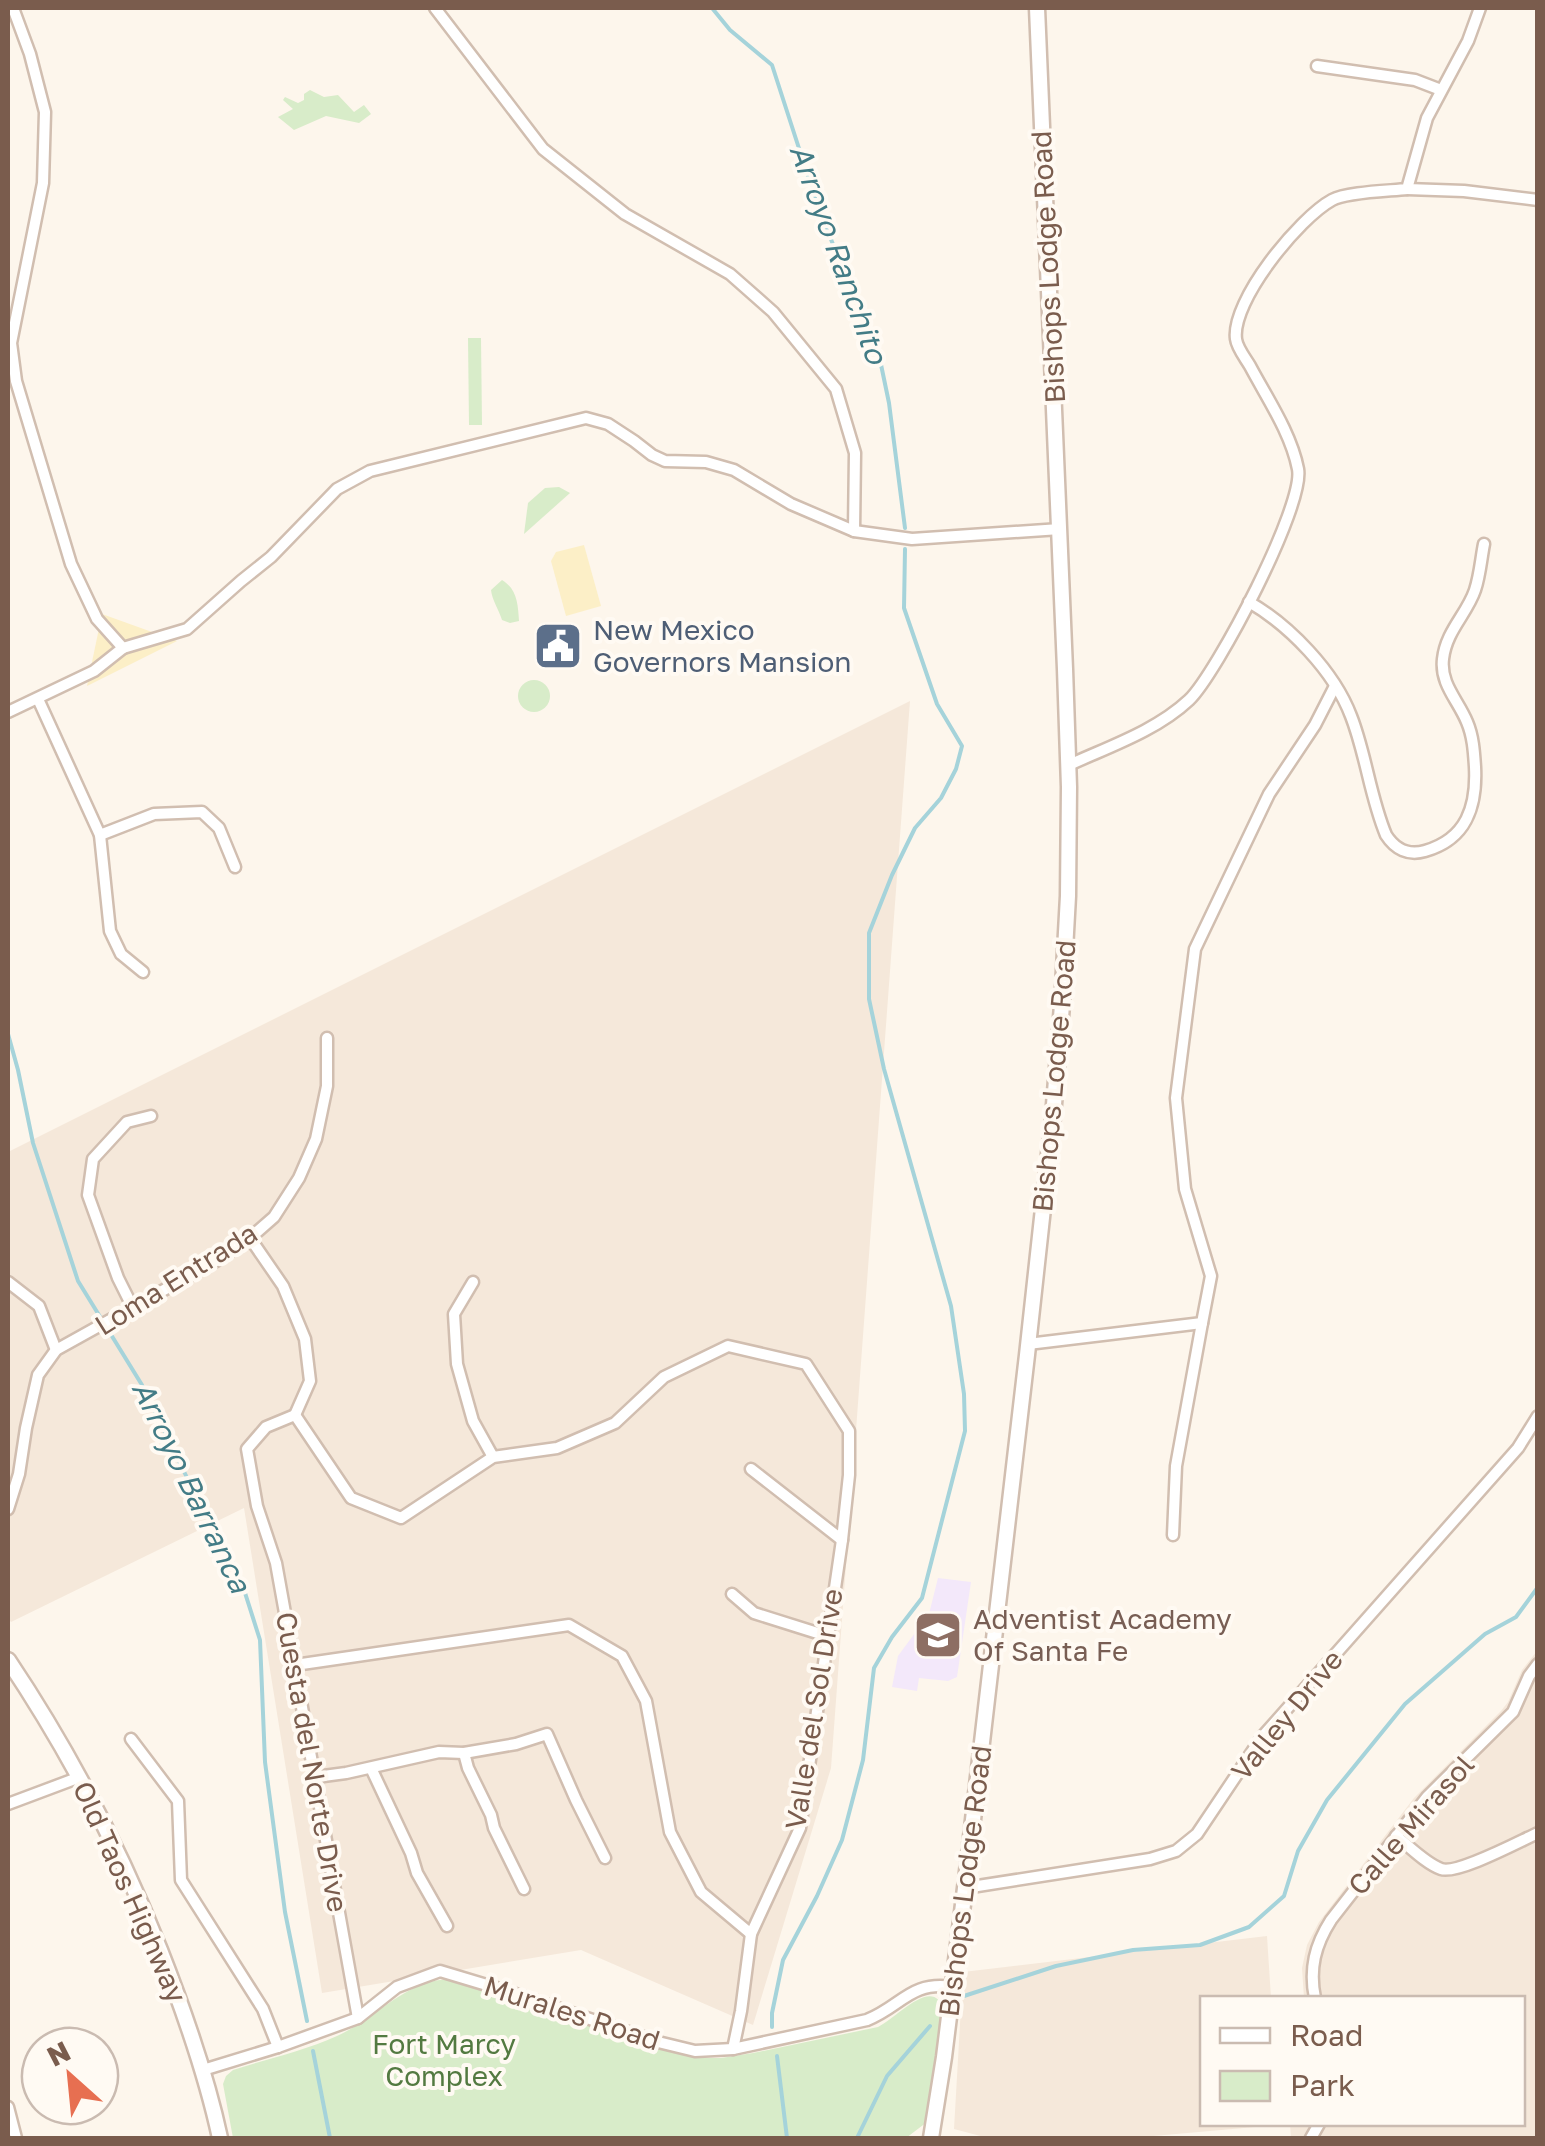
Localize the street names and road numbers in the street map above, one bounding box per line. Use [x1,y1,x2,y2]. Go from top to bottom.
street label: Bishops Lodge Road [1024,130,1071,404]
street label: Bishops Lodge Road [1025,939,1082,1213]
street label: Loma Entrada [89,1216,263,1342]
street label: Valle del Sol Drive [778,1586,849,1832]
street label: Cuesta del Norte Drive [270,1609,355,1914]
street label: Valley Drive [1224,1643,1349,1787]
street label: Bishops Lodge Road [931,1743,998,2018]
street label: Calle Mirasol [1341,1748,1480,1901]
street label: Old Taos Highway [67,1776,194,2008]
street label: Murales Road [480,1969,664,2056]

